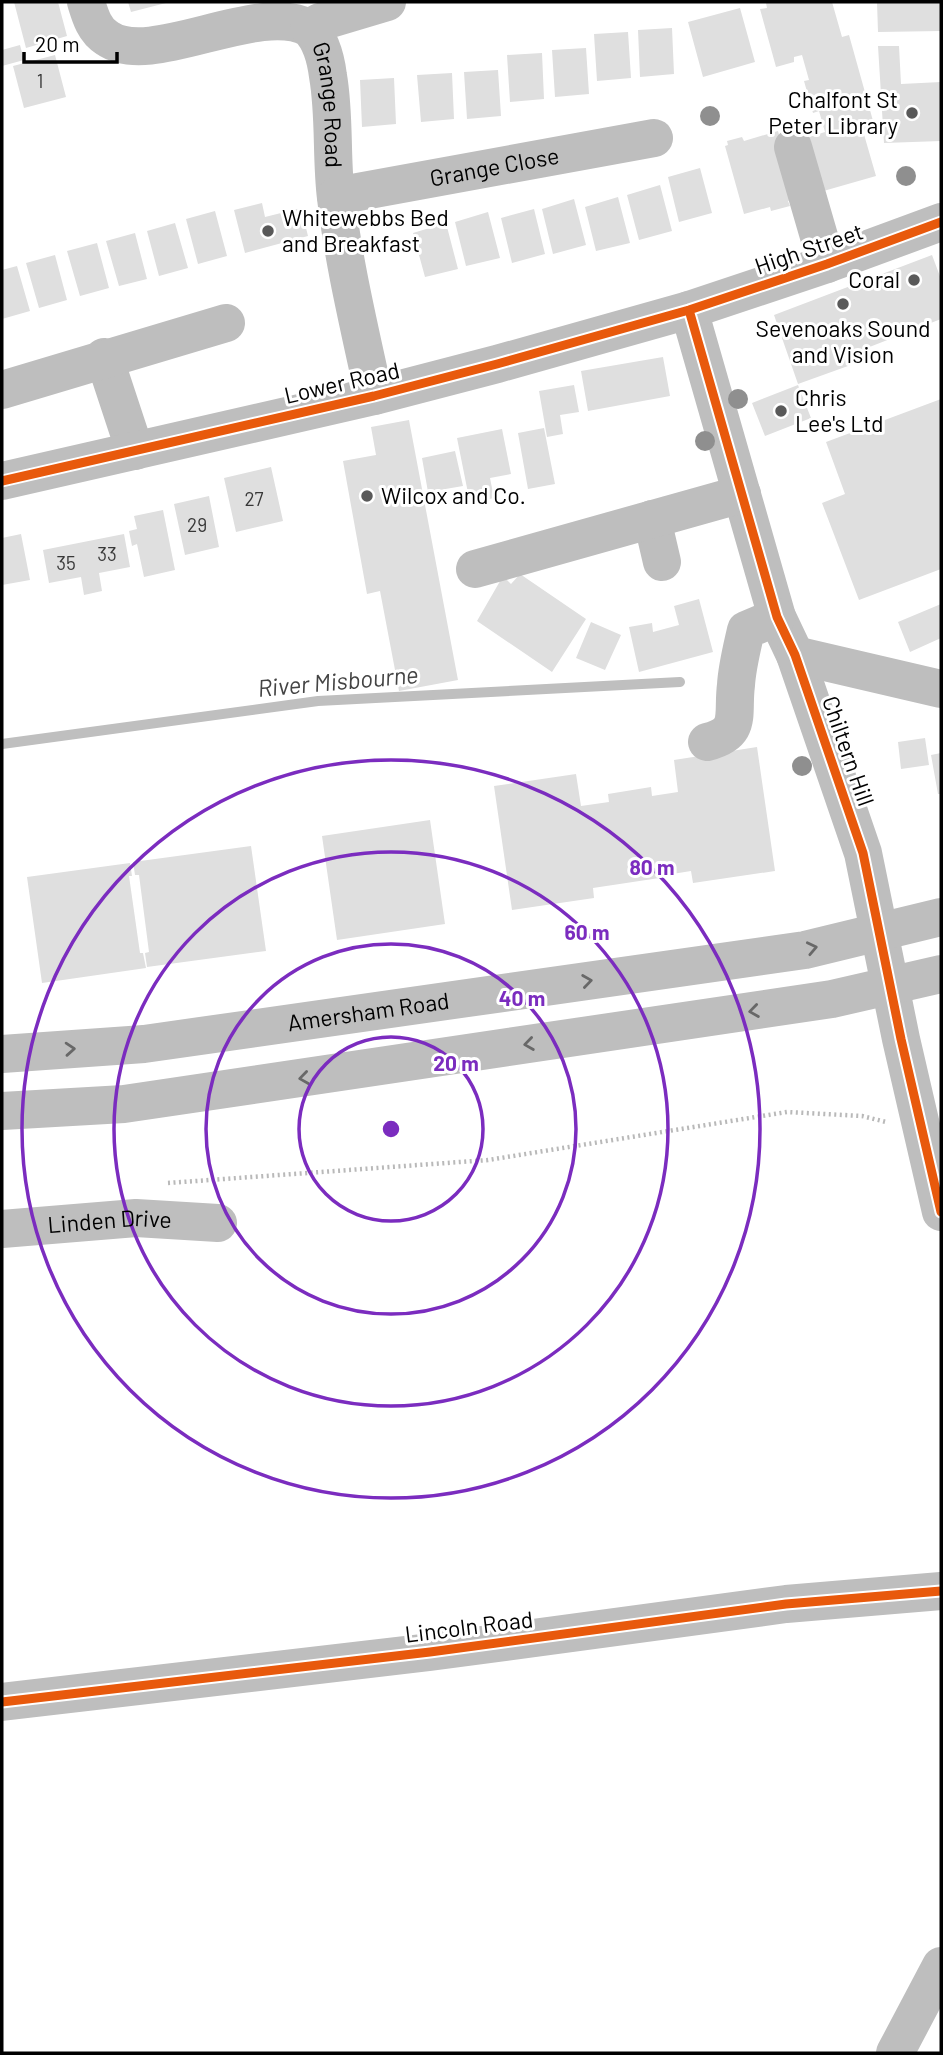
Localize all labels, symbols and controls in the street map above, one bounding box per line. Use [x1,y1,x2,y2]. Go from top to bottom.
scale bar [24,21,117,65]
text: 20 m [35,31,80,56]
street label: Grange Road [307,37,349,168]
house number: 1 [37,69,43,92]
place label: Chalfont St Peter Library [768,85,898,139]
marker: Chalfont St Peter Library [904,105,920,121]
street label: Grange Close [427,141,561,192]
place label: Whitewebbs Bed and Breakfast [282,203,449,257]
street label: High Street [751,216,867,280]
marker: Whitewebbs Bed and Breakfast [260,223,276,239]
place label: Coral [848,265,900,293]
marker: Coral [906,272,922,288]
marker: Sevenoaks Sound and Vision [835,296,851,312]
place label: Sevenoaks Sound and Vision [756,314,930,368]
street label: Lower Road [281,355,402,409]
place label: Chris Lee's Ltd [795,383,884,437]
marker: Chris Lee's Ltd [773,403,789,419]
place label: Wilcox and Co. [381,481,526,509]
house number: 27 [244,487,264,510]
marker: Wilcox and Co. [359,488,375,504]
house number: 29 [187,513,207,536]
house number: 33 [97,542,117,565]
house number: 35 [56,551,76,574]
water label: River Misbourne [256,659,419,702]
street label: Chiltern Hill [817,692,881,809]
text: 80 m [629,854,675,879]
text: 60 m [565,919,609,944]
one-way arrow [806,941,818,956]
one-way arrow [581,974,593,989]
text: 40 m [499,985,545,1010]
street label: Amersham Road [285,986,451,1036]
one-way arrow [748,1003,760,1018]
one-way arrow [523,1036,535,1051]
one-way arrow [65,1042,76,1057]
text: 20 m [433,1050,479,1075]
one-way arrow [298,1070,310,1085]
centre of rings [379,1117,403,1141]
street label: Linden Drive [46,1203,173,1238]
street label: Lincoln Road [403,1604,534,1648]

